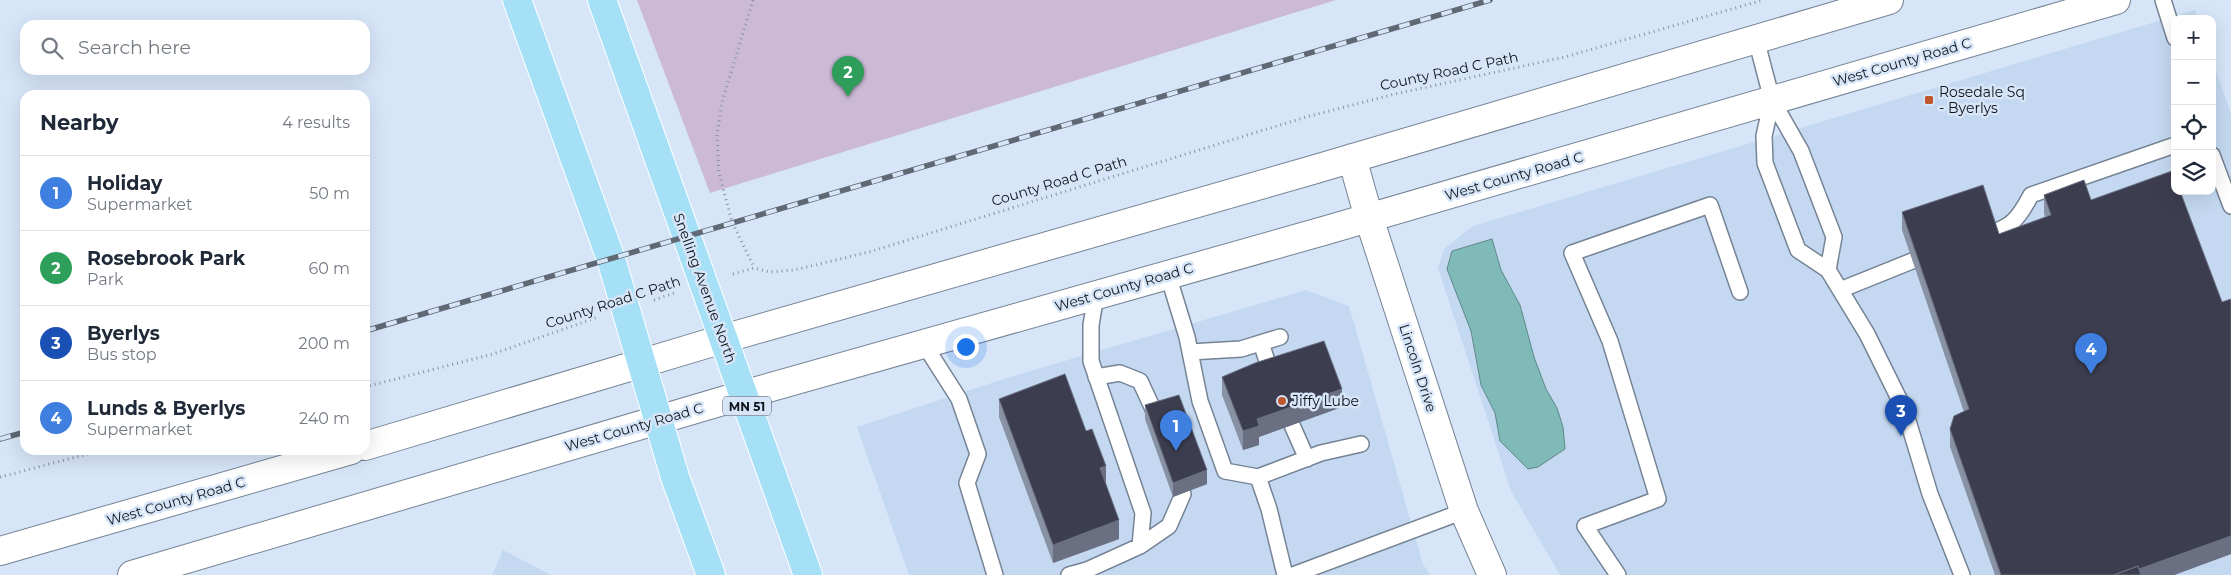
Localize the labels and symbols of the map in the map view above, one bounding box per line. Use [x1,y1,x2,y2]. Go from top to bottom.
street label: West County Road C [1831,34,1973,90]
street label: County Road C Path [1378,48,1520,94]
pin: 2 [832,56,864,97]
place label: Rosedale Sq - Byerlys [1939,83,2025,117]
marker: Rosedale Sq - Byerlys [1923,94,1935,106]
street label: West County Road C [1443,148,1585,204]
street label: County Road C Path [989,152,1129,210]
street label: Snelling Avenue North [669,211,741,365]
street label: West County Road C [1053,259,1195,315]
street label: County Road C Path [543,272,683,332]
street label: Lincoln Drive [1395,322,1441,414]
pin: 4 [2075,333,2107,374]
your location [953,334,979,360]
place label: Jiffy Lube [1291,392,1359,410]
marker: Jiffy Lube [1276,395,1288,407]
pin: 3 [1885,395,1917,436]
road number: MN 51 [723,396,771,416]
street label: West County Road C [563,399,705,455]
pin: 1 [1160,410,1192,451]
street label: West County Road C [105,473,247,529]

